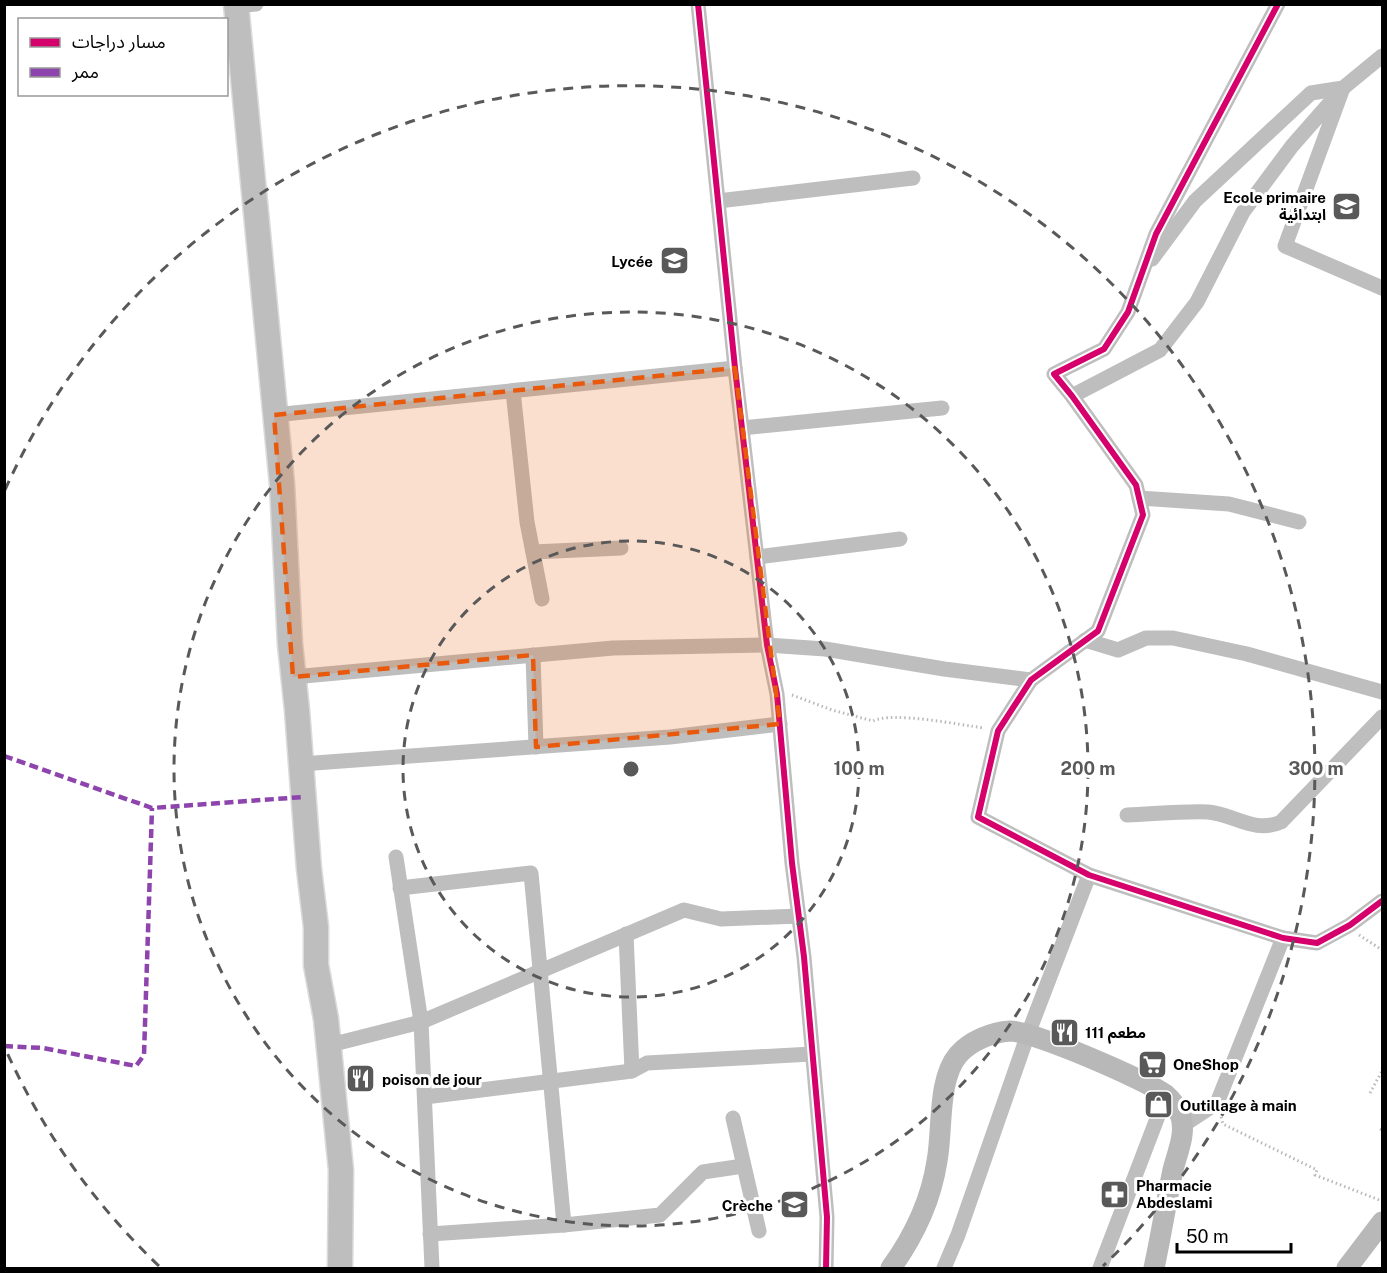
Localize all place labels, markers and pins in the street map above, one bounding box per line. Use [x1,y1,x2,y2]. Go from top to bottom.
place label: Ecole primaire ابتدائية [1223,189,1326,223]
school or university icon: Ecole primaire ابتدائية [1331,190,1363,222]
school or university icon: Lycée [658,245,690,277]
place label: Lycée [611,253,653,270]
centre of rings [621,759,641,779]
restaurant icon: مطعم 111 [1048,1016,1080,1048]
place label: مطعم 111 [1085,1024,1146,1044]
supermarket icon: OneShop [1136,1048,1168,1080]
place label: OneShop [1173,1056,1239,1073]
restaurant icon: poison de jour [345,1063,377,1095]
place label: poison de jour [382,1071,482,1088]
shop icon: Outillage à main [1143,1089,1175,1121]
place label: Outillage à main [1180,1097,1297,1114]
place label: Pharmacie Abdeslami [1136,1177,1212,1211]
pharmacy icon: Pharmacie Abdeslami [1099,1178,1131,1210]
school or university icon: Crèche [778,1189,810,1221]
place label: Crèche [722,1197,773,1214]

